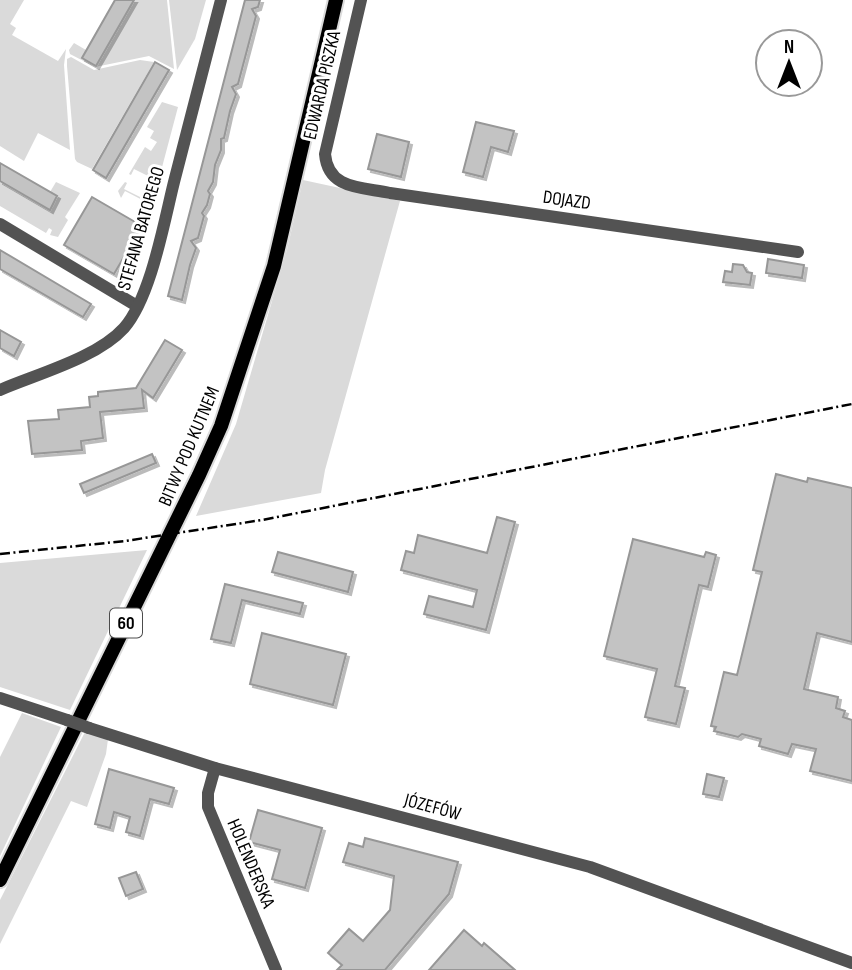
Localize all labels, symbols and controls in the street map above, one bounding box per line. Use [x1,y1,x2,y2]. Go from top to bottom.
street label: EDWARDA PISZKA [299,28,346,142]
north arrow [754,28,824,98]
text: N [784,36,794,59]
street label: STEFANA BATOREGO [113,164,170,293]
street label: DOJAZD [541,186,592,215]
street label: BITWY POD KUTNEM [154,383,225,510]
road number: 60 [110,608,142,638]
street label: JÓZEFÓW [401,789,464,826]
street label: HOLENDERSKA [222,816,280,912]

